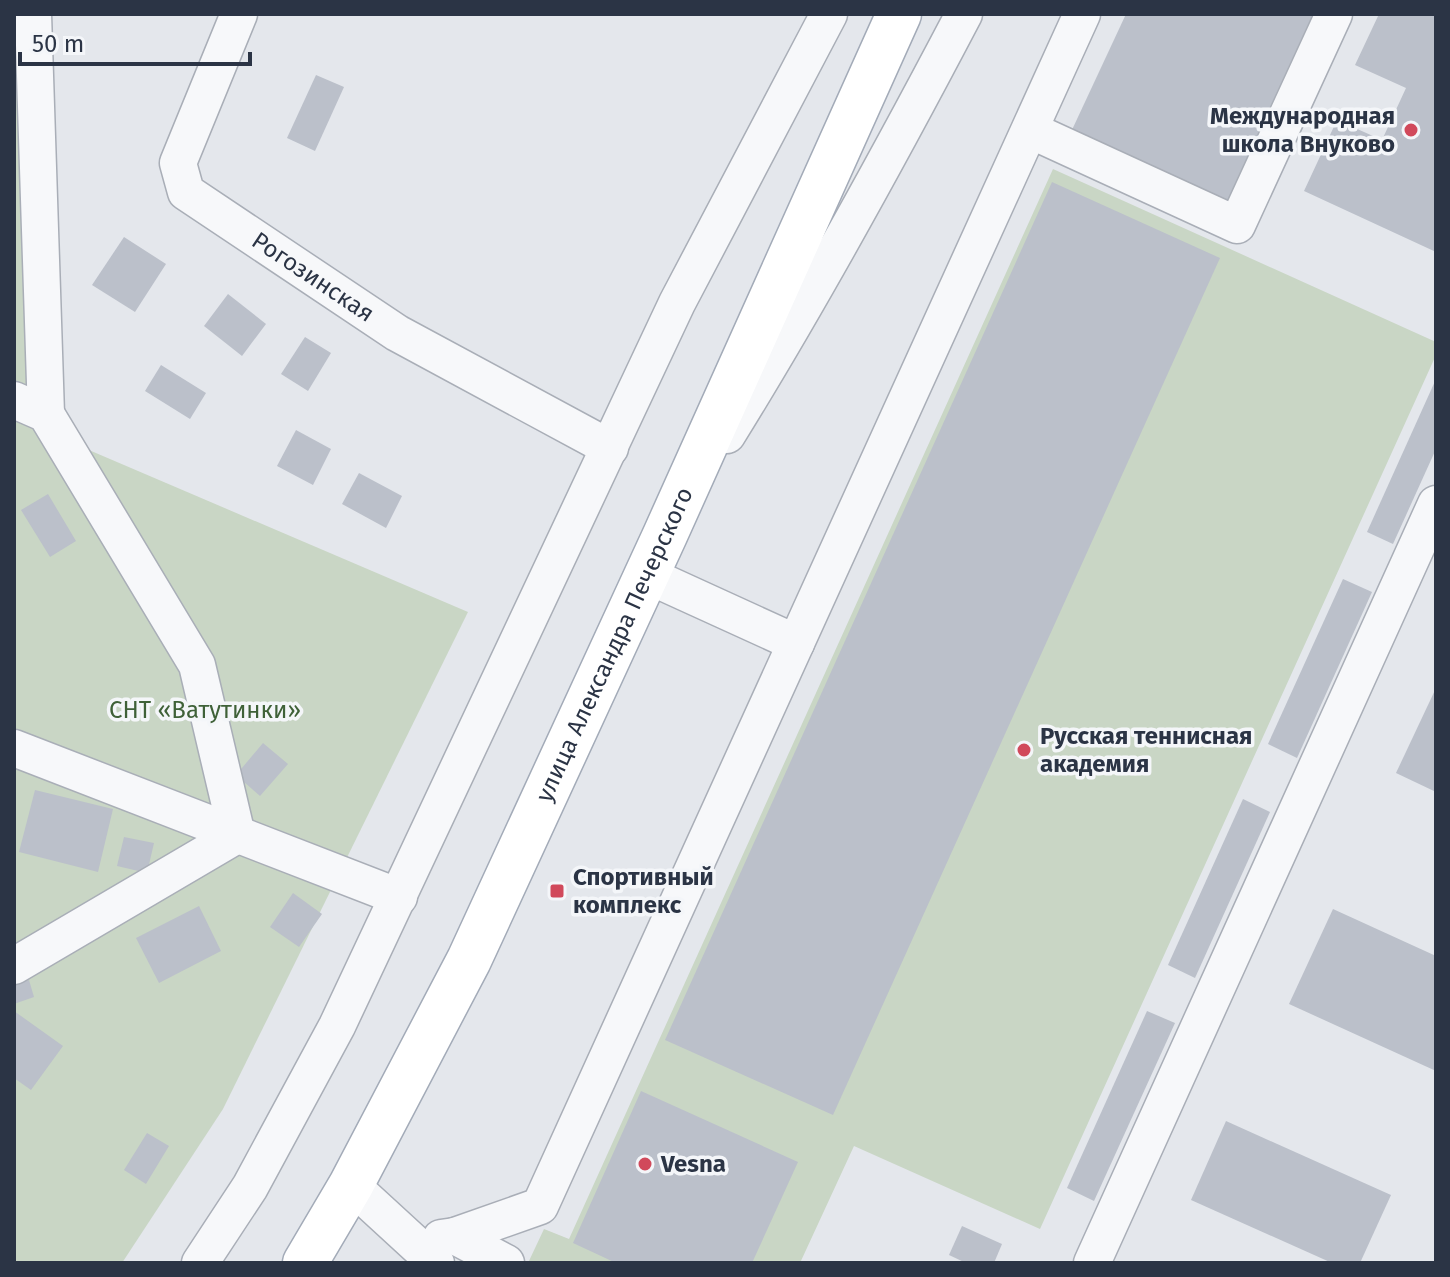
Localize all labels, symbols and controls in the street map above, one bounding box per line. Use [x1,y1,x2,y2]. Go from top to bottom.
scale bar [20,16,250,66]
text: 50 m [32,30,84,58]
place label: Международная школа Внуково [1210,102,1395,158]
marker: Международная школа Внуково [1402,121,1420,139]
street label: Рогозинская [247,226,380,328]
street label: улица Александра Печерского [530,483,699,806]
park label: СНТ «Ватутинки» [109,696,301,724]
place label: Русская теннисная академия [1040,722,1252,778]
marker: Русская теннисная академия [1015,741,1033,759]
place label: Спортивный комплекс [573,863,714,919]
marker: Спортивный комплекс [548,882,566,900]
place label: Vesna [660,1150,726,1178]
marker: Vesna [636,1155,654,1173]

